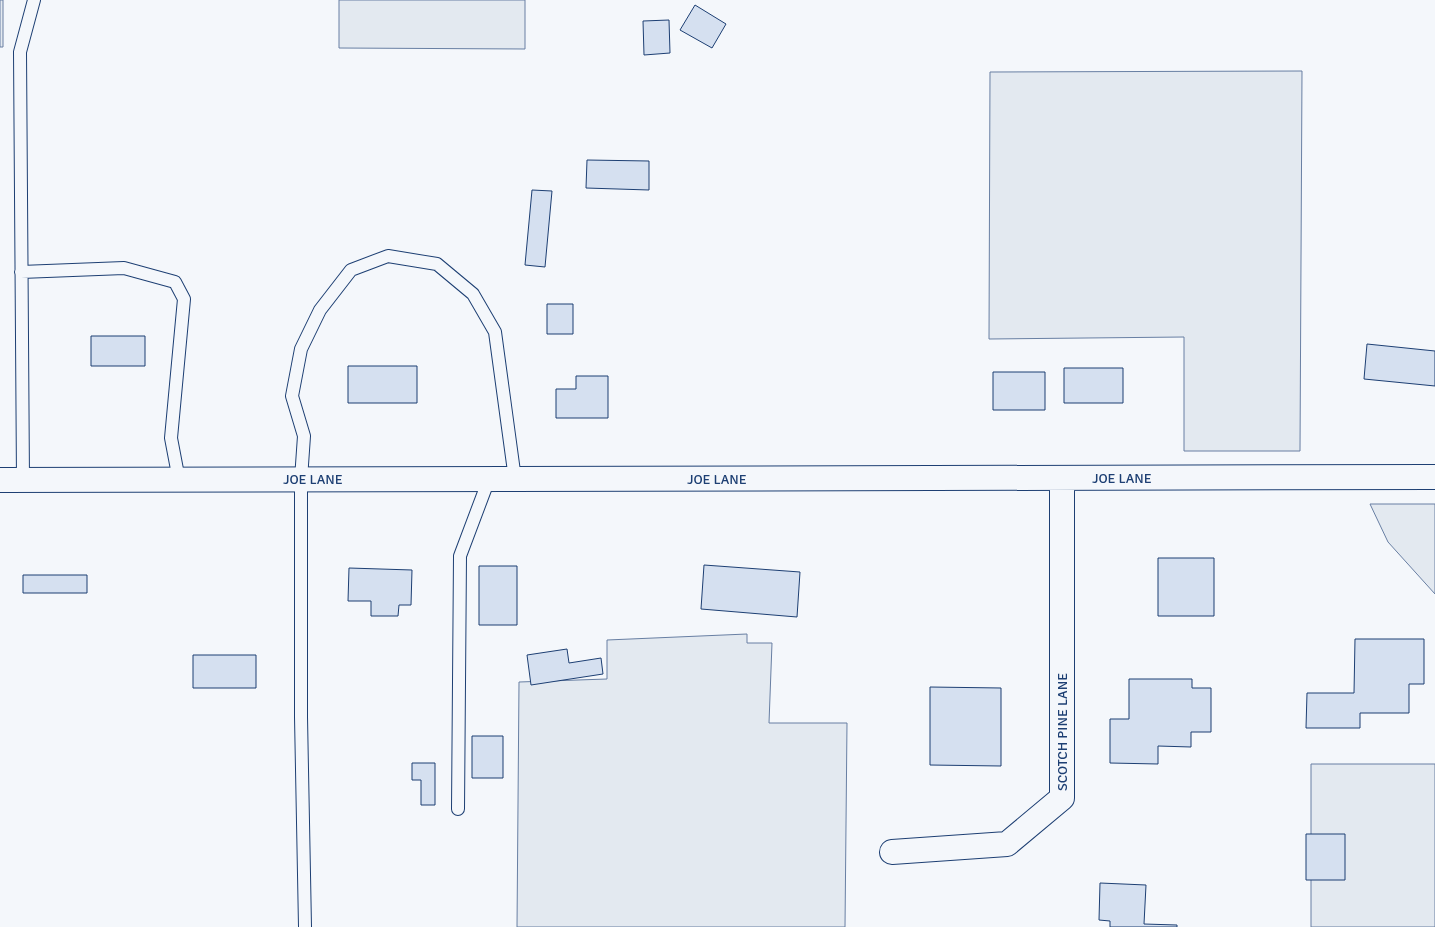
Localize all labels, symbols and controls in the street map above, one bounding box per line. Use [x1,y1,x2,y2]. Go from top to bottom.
street label: JOE LANE [1092,470,1152,487]
street label: JOE LANE [283,471,343,488]
street label: JOE LANE [687,471,747,488]
street label: SCOTCH PINE LANE [1054,673,1071,791]

